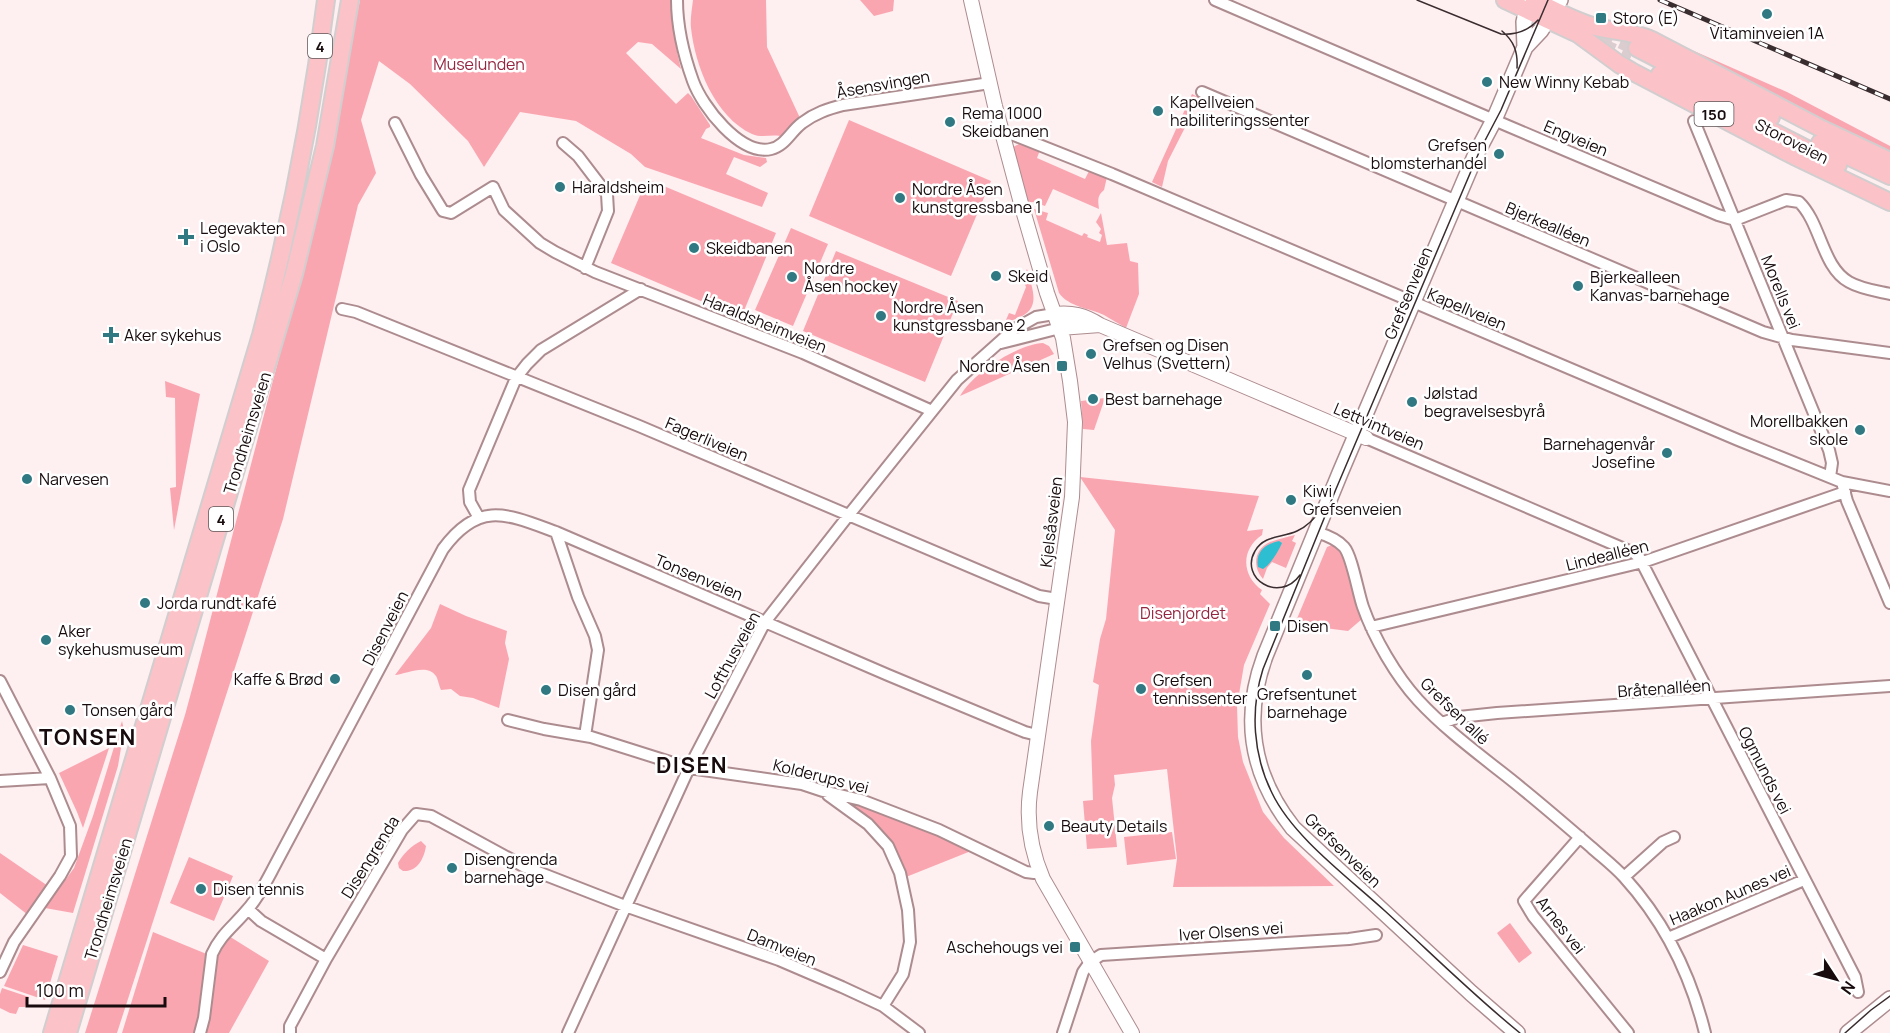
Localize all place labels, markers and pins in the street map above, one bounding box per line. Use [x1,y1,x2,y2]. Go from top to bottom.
place label: Storo (E) [1613,7,1679,29]
marker: Vitaminveien 1A [1760,7,1774,21]
marker: Storo (E) [1594,11,1608,25]
place label: Vitaminveien 1A [1710,22,1824,44]
place label: New Winny Kebab [1499,71,1629,93]
marker: New Winny Kebab [1480,75,1494,89]
place label: Kapellveien habiliteringssenter [1170,91,1310,131]
place label: Rema 1000 Skeidbanen [962,102,1049,142]
marker: Kapellveien habiliteringssenter [1151,104,1165,118]
marker: Rema 1000 Skeidbanen [943,115,957,129]
place label: Grefsen blomsterhandel [1371,134,1487,174]
marker: Grefsen blomsterhandel [1492,147,1506,161]
place label: Haraldsheim [572,176,664,198]
place label: Nordre Åsen kunstgressbane 1 [912,178,1042,218]
marker: Haraldsheim [553,180,567,194]
marker: Nordre Åsen kunstgressbane 1 [893,191,907,205]
place label: Legevakten i Oslo [200,217,285,257]
marker: Legevakten i Oslo [177,228,195,246]
place label: Skeidbanen [706,237,793,259]
marker: Skeidbanen [687,241,701,255]
place label: Nordre Åsen hockey [804,257,898,297]
place label: Skeid [1008,265,1048,287]
place label: Bjerkealleen Kanvas-barnehage [1590,266,1730,306]
marker: Skeid [989,269,1003,283]
marker: Nordre Åsen hockey [785,270,799,284]
marker: Bjerkealleen Kanvas-barnehage [1571,279,1585,293]
place label: Nordre Åsen kunstgressbane 2 [893,296,1025,336]
marker: Nordre Åsen kunstgressbane 2 [874,309,888,323]
place label: Aker sykehus [124,324,221,346]
marker: Aker sykehus [102,326,120,344]
place label: Grefsen og Disen Velhus (Svettern) [1103,334,1232,374]
marker: Grefsen og Disen Velhus (Svettern) [1084,347,1098,361]
place label: Nordre Åsen [959,355,1050,377]
marker: Nordre Åsen [1055,359,1069,373]
place label: Jølstad begravelsesbyrå [1424,382,1545,422]
place label: Best barnehage [1105,388,1222,410]
marker: Best barnehage [1086,392,1100,406]
marker: Jølstad begravelsesbyrå [1405,395,1419,409]
place label: Morellbakken skole [1750,410,1848,450]
marker: Morellbakken skole [1853,423,1867,437]
place label: Barnehagenvår Josefine [1543,433,1655,473]
marker: Barnehagenvår Josefine [1660,446,1674,460]
place label: Narvesen [39,468,109,490]
marker: Narvesen [20,472,34,486]
place label: Kiwi Grefsenveien [1303,480,1401,520]
marker: Kiwi Grefsenveien [1284,493,1298,507]
place label: Jorda rundt kafé [157,592,277,614]
marker: Jorda rundt kafé [138,596,152,610]
place label: Disen [1287,615,1329,637]
marker: Disen [1268,619,1282,633]
place label: Aker sykehusmuseum [58,620,183,660]
marker: Aker sykehusmuseum [39,633,53,647]
place label: Kaffe & Brød [234,668,323,690]
marker: Grefsentunet barnehage [1300,668,1314,682]
place label: Grefsen tennissenter [1153,669,1248,709]
marker: Kaffe & Brød [328,672,342,686]
place label: Disen gård [558,679,636,701]
marker: Grefsen tennissenter [1134,682,1148,696]
marker: Disen gård [539,683,553,697]
place label: Grefsentunet barnehage [1257,683,1357,723]
place label: Tonsen gård [82,699,173,721]
marker: Tonsen gård [63,703,77,717]
place label: Beauty Details [1061,815,1167,837]
marker: Beauty Details [1042,819,1056,833]
place label: Disengrenda barnehage [464,848,558,888]
marker: Disengrenda barnehage [445,861,459,875]
place label: Disen tennis [213,878,304,900]
marker: Disen tennis [194,882,208,896]
place label: Aschehougs vei [946,936,1063,958]
marker: Aschehougs vei [1068,940,1082,954]

